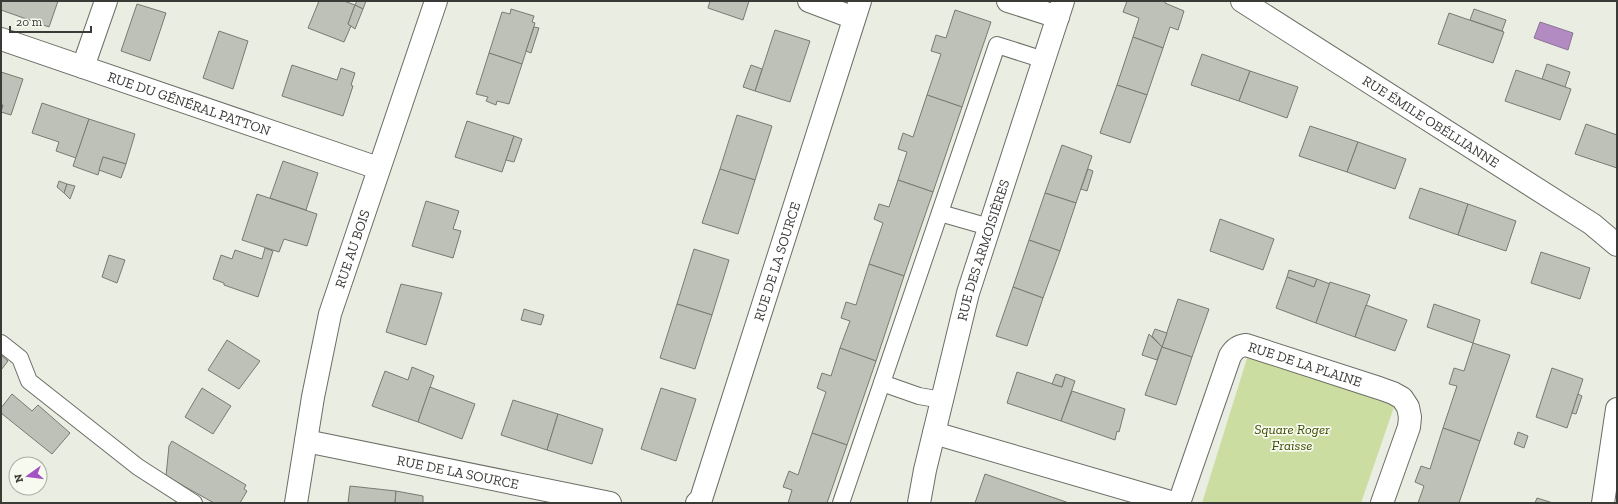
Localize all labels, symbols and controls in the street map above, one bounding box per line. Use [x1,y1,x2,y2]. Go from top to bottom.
scale bar [10,8,91,34]
text: 20 m [16,15,43,29]
street label: RUE DU GÉNÉRAL PATTON [106,68,273,139]
street label: RUE ÉMILE OBÉLLIANNE [1359,72,1502,171]
street label: RUE DES ARMOISIÈRES [953,177,1013,322]
street label: RUE DE LA SOURCE [750,200,804,323]
street label: RUE AU BOIS [331,207,373,290]
street label: RUE DE LA PLAINE [1246,338,1364,390]
park label: Square Roger Fraisse [1254,421,1330,454]
street label: RUE DE LA SOURCE [395,451,520,493]
north arrow [8,456,48,496]
text: N [11,472,26,484]

